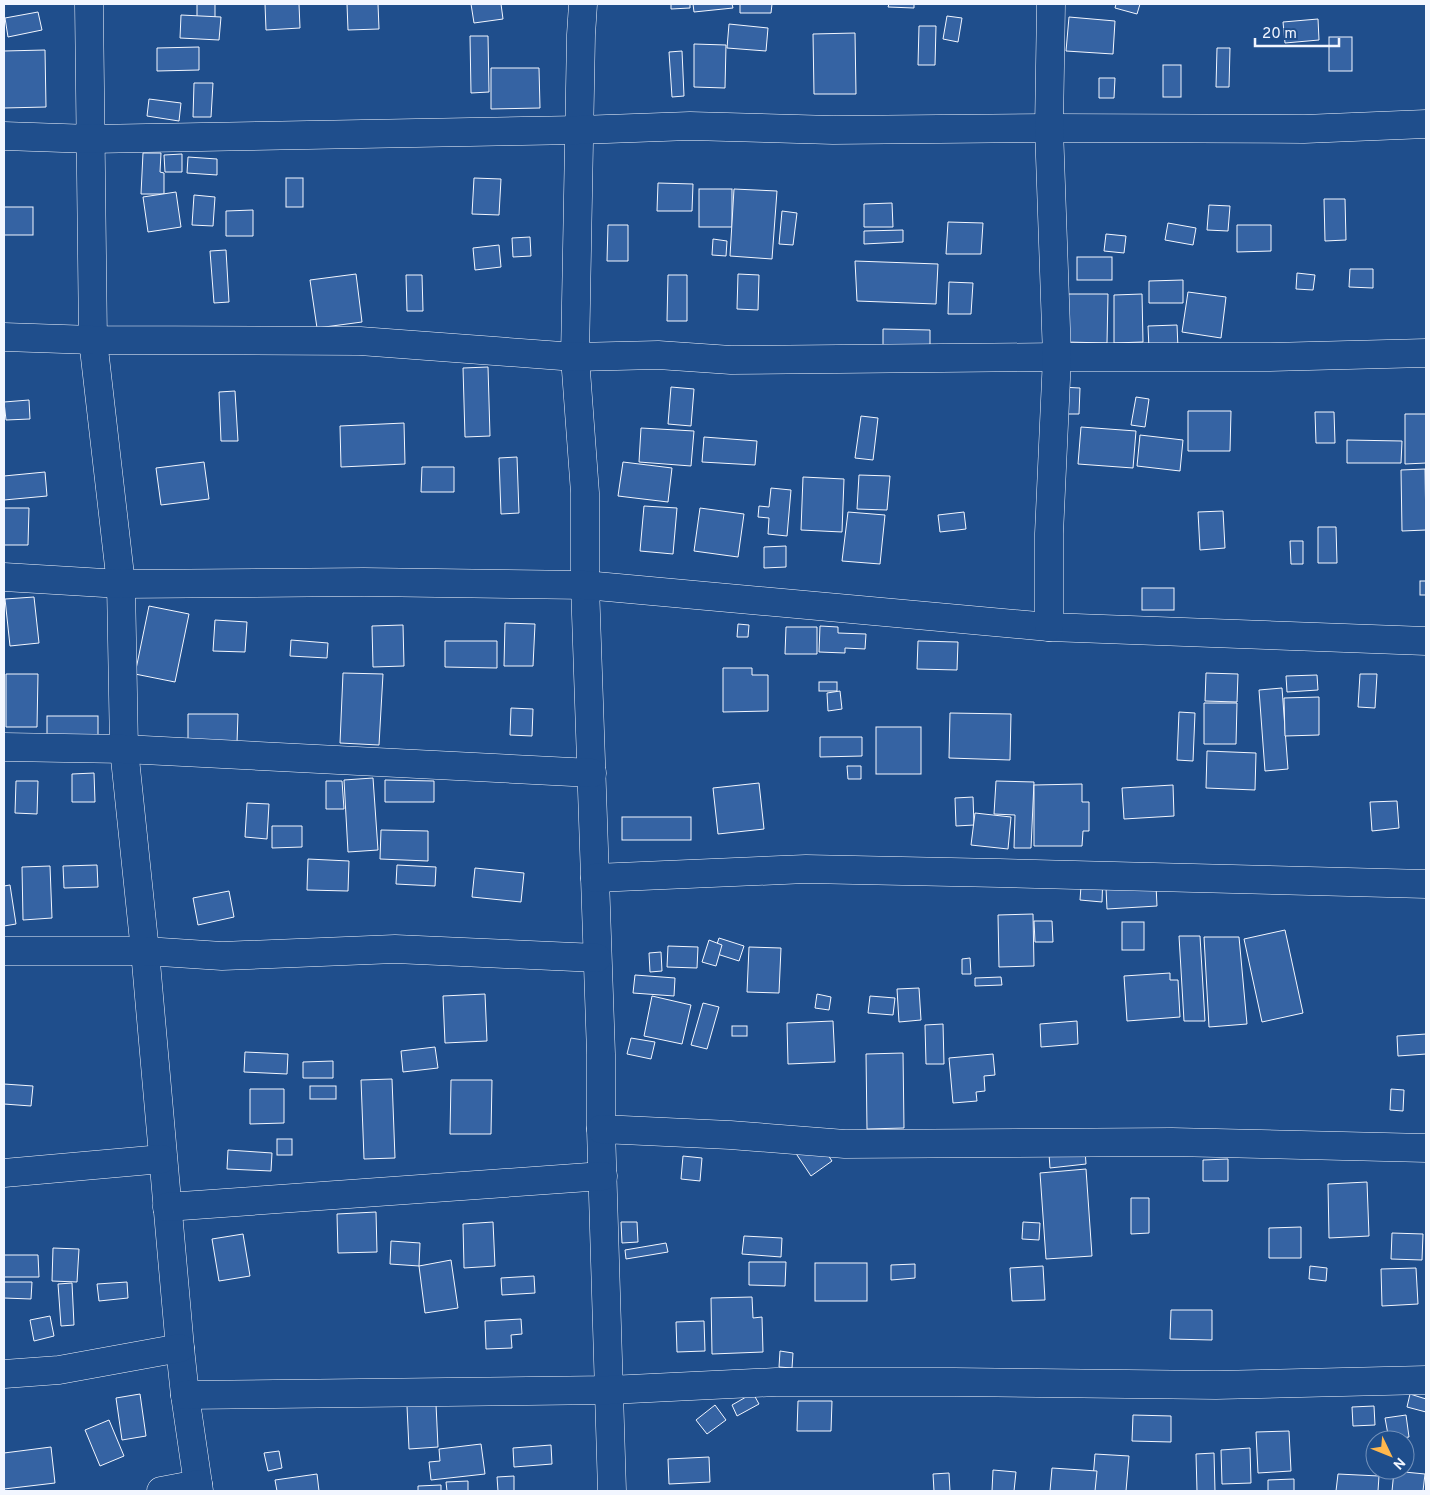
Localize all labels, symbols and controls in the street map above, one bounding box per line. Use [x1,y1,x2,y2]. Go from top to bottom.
scale bar [1255,15,1339,47]
text: 20 m [1262,25,1297,44]
north arrow [1365,1430,1415,1480]
text: N [1389,1453,1408,1472]

